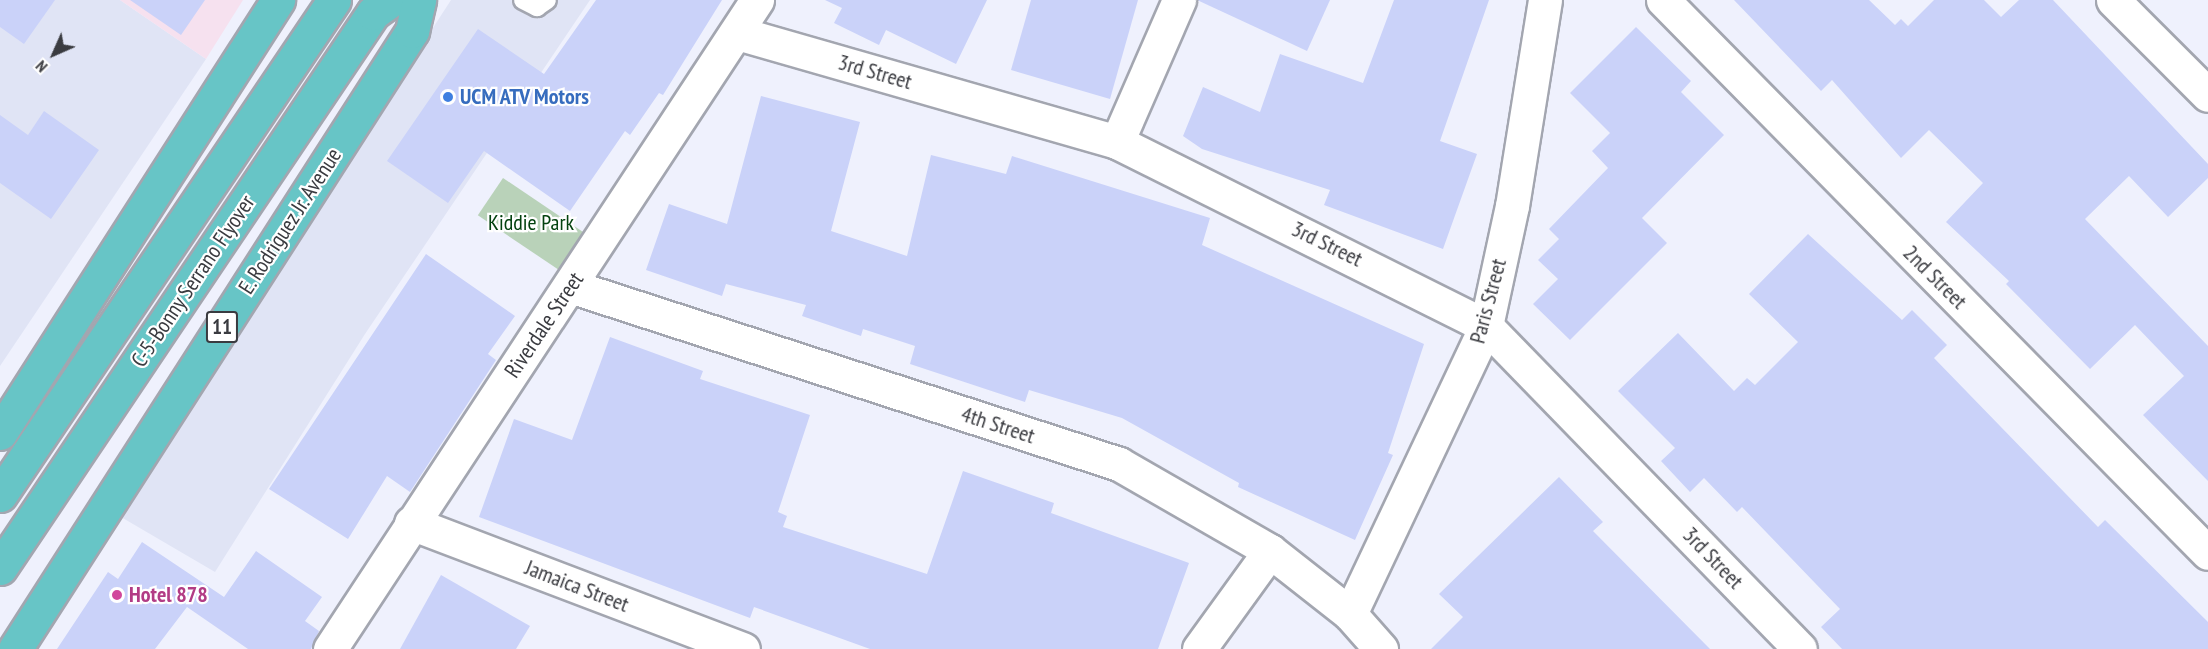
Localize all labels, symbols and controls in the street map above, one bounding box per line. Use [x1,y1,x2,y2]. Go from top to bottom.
north arrow [24,24,84,84]
street label: 3rd Street [835,49,915,95]
text: N [31,57,51,77]
place label: UCM ATV Motors [460,84,590,110]
marker: UCM ATV Motors [441,90,455,104]
street label: E. Rodriguez Jr. Avenue [232,141,348,301]
street label: C-5-Bonny Serrano Flyover [126,190,260,372]
park label: Kiddie Park [488,210,574,236]
street label: 3rd Street [1287,216,1367,272]
street label: 2nd Street [1898,240,1972,314]
street label: Paris Street [1464,256,1512,346]
street label: Riverdale Street [499,267,589,383]
road number: 11 [206,309,238,345]
street label: 4th Street [958,401,1038,449]
street label: 3rd Street [1677,522,1749,594]
street label: Jamaica Street [521,554,633,618]
place label: Hotel 878 [129,582,208,608]
marker: Hotel 878 [110,588,124,602]

